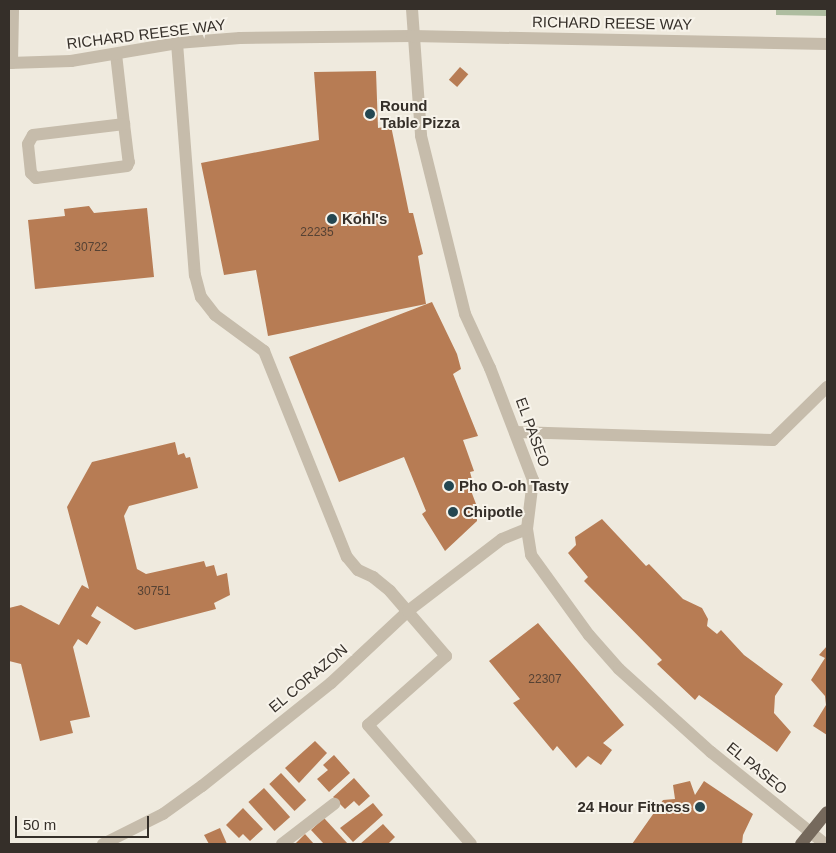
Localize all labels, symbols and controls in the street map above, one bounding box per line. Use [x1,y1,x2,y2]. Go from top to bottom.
street label: RICHARD REESE WAY [532,13,692,33]
street label: RICHARD REESE WAY [65,15,227,53]
place label: Round Table Pizza [380,96,460,131]
marker: Round Table Pizza [364,108,376,120]
place label: Kohl's [342,210,387,228]
marker: Kohl's [326,213,338,225]
house number: 22235 [300,226,334,240]
house number: 30722 [74,241,108,255]
street label: EL PASEO [512,395,554,469]
place label: Pho O-oh Tasty [459,477,569,495]
marker: Pho O-oh Tasty [443,480,455,492]
place label: Chipotle [463,503,523,521]
marker: Chipotle [447,506,459,518]
house number: 30751 [137,585,171,599]
street label: EL CORAZON [265,640,351,716]
house number: 22307 [528,673,562,687]
street label: EL PASEO [723,738,791,798]
place label: 24 Hour Fitness [577,798,690,816]
marker: 24 Hour Fitness [694,801,706,813]
scale bar [18,806,151,838]
text: 50 m [23,816,56,833]

